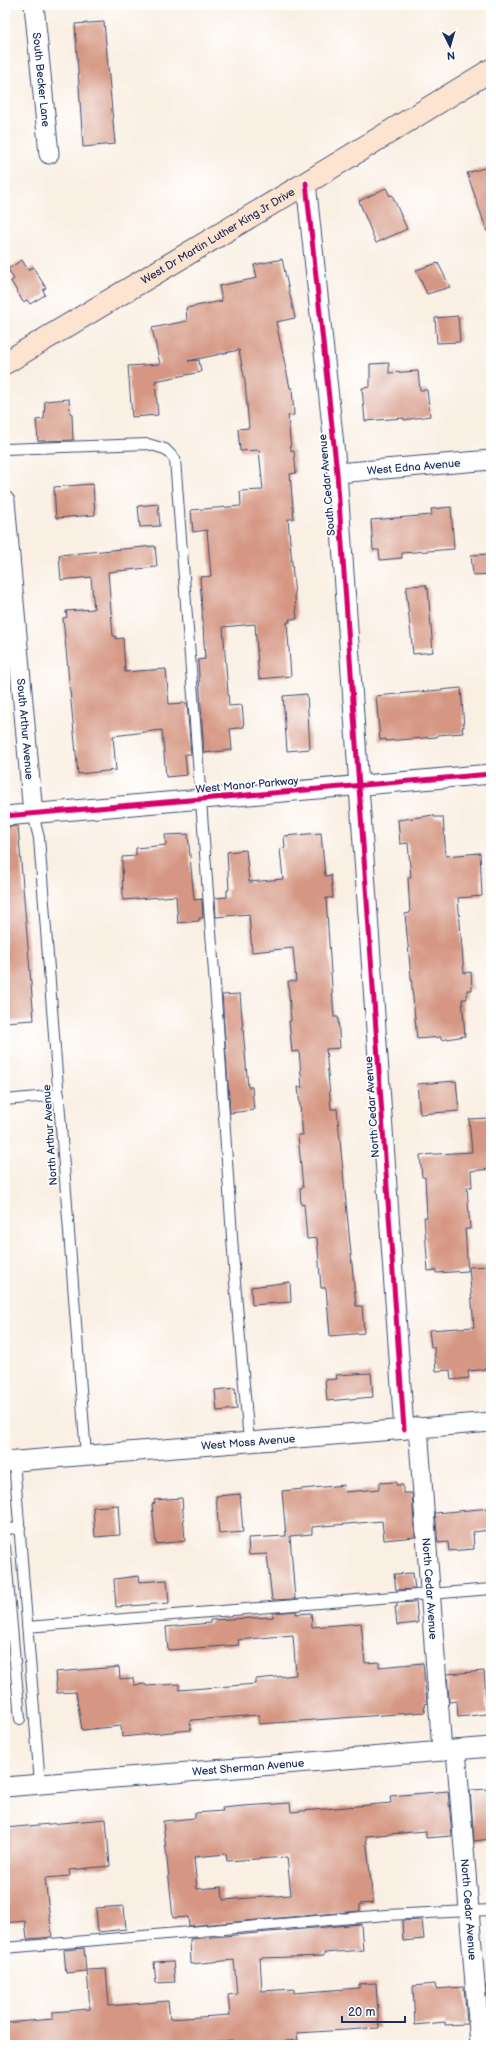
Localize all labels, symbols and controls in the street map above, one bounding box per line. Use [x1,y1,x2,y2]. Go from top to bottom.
north arrow [430,26,470,66]
street label: South Becker Lane [30,32,53,128]
text: N [446,49,456,62]
street label: West Dr Martin Luther King Jr Drive [139,185,297,287]
street label: South Cedar Avenue [316,433,338,536]
street label: West Edna Avenue [366,456,461,477]
street label: South Arthur Avenue [14,678,36,781]
street label: West Manor Parkway [195,774,299,796]
street label: North Cedar Avenue [362,1055,382,1158]
street label: North Arthur Avenue [40,1084,60,1186]
street label: West Moss Avenue [201,1432,296,1452]
street label: North Cedar Avenue [420,1537,440,1640]
street label: West Sherman Avenue [192,1756,305,1778]
street label: North Cedar Avenue [458,1858,480,1961]
scale bar [342,1998,405,2024]
text: 20 m [348,2005,375,2020]

